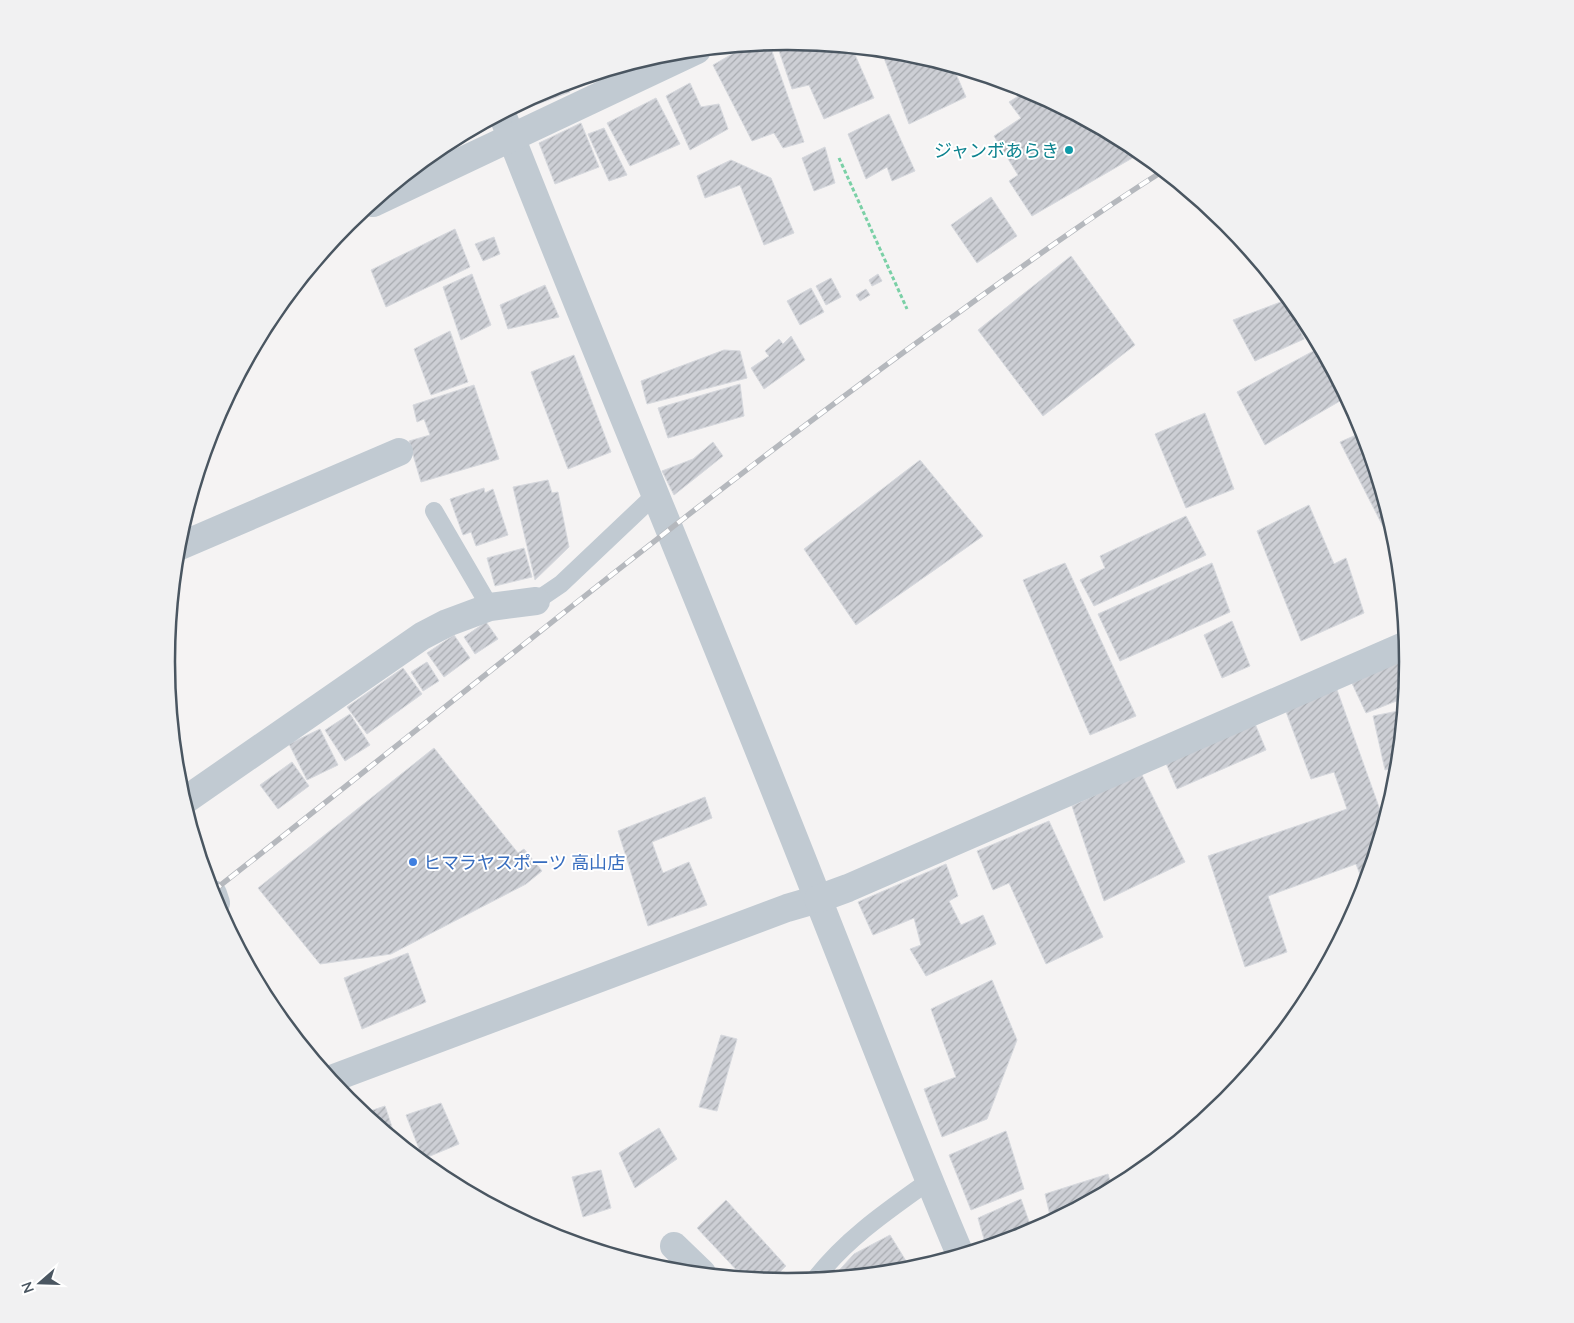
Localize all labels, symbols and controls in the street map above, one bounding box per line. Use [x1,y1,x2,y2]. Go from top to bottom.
place label: ジャンボあらき [934,139,1059,161]
marker: ジャンボあらき [1063,144,1075,156]
place label: ヒマラヤスポーツ 高山店 [423,851,625,873]
marker: ヒマラヤスポーツ 高山店 [407,856,419,868]
north arrow [15,1258,65,1308]
text: N [17,1280,37,1296]

